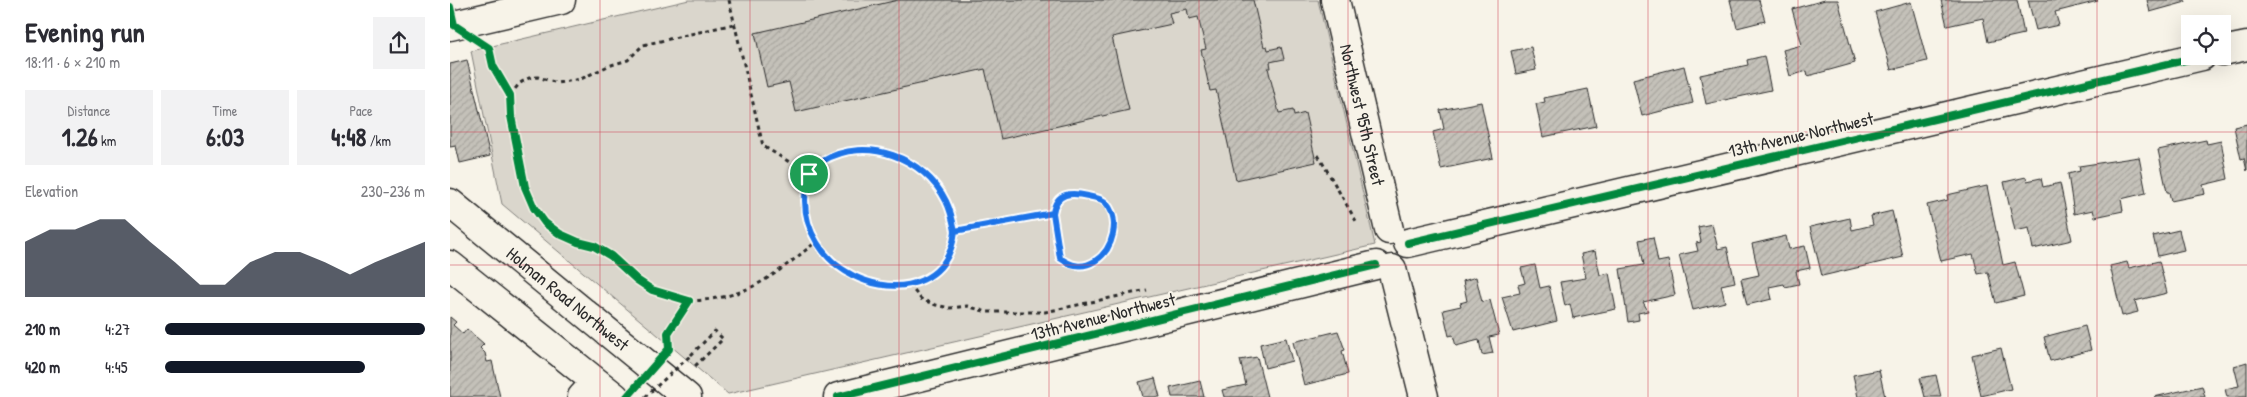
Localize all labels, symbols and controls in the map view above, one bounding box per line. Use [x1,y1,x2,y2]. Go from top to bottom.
text: Evening run [25,13,145,51]
map controls [2181,15,2231,65]
button: locate [2181,15,2231,65]
button: share [373,17,425,69]
street label: Northwest 95th Street [1334,42,1391,189]
text: 18:11 · 6 × 210 m [25,51,120,73]
text: Distance [68,101,110,120]
text: Time [213,101,237,120]
text: Pace [349,101,373,120]
street label: 13th Avenue Northwest [1726,105,1877,163]
text: 1.26 [62,120,98,154]
text: 6:03 [206,120,244,154]
text: 4:48 [331,120,366,154]
text: km [98,131,116,150]
text: /km [366,131,391,150]
pin [788,153,830,195]
icon: arrive [795,160,823,188]
text: Elevation [25,180,78,202]
text: 230–236 m [361,180,425,202]
street label: Holman Road Northwest [501,241,635,357]
street label: 13th Avenue Northwest [1028,286,1179,347]
text: 210 m [25,318,60,340]
text: 4:27 [105,318,130,340]
text: 420 m [25,356,60,378]
text: 4:45 [105,356,127,378]

